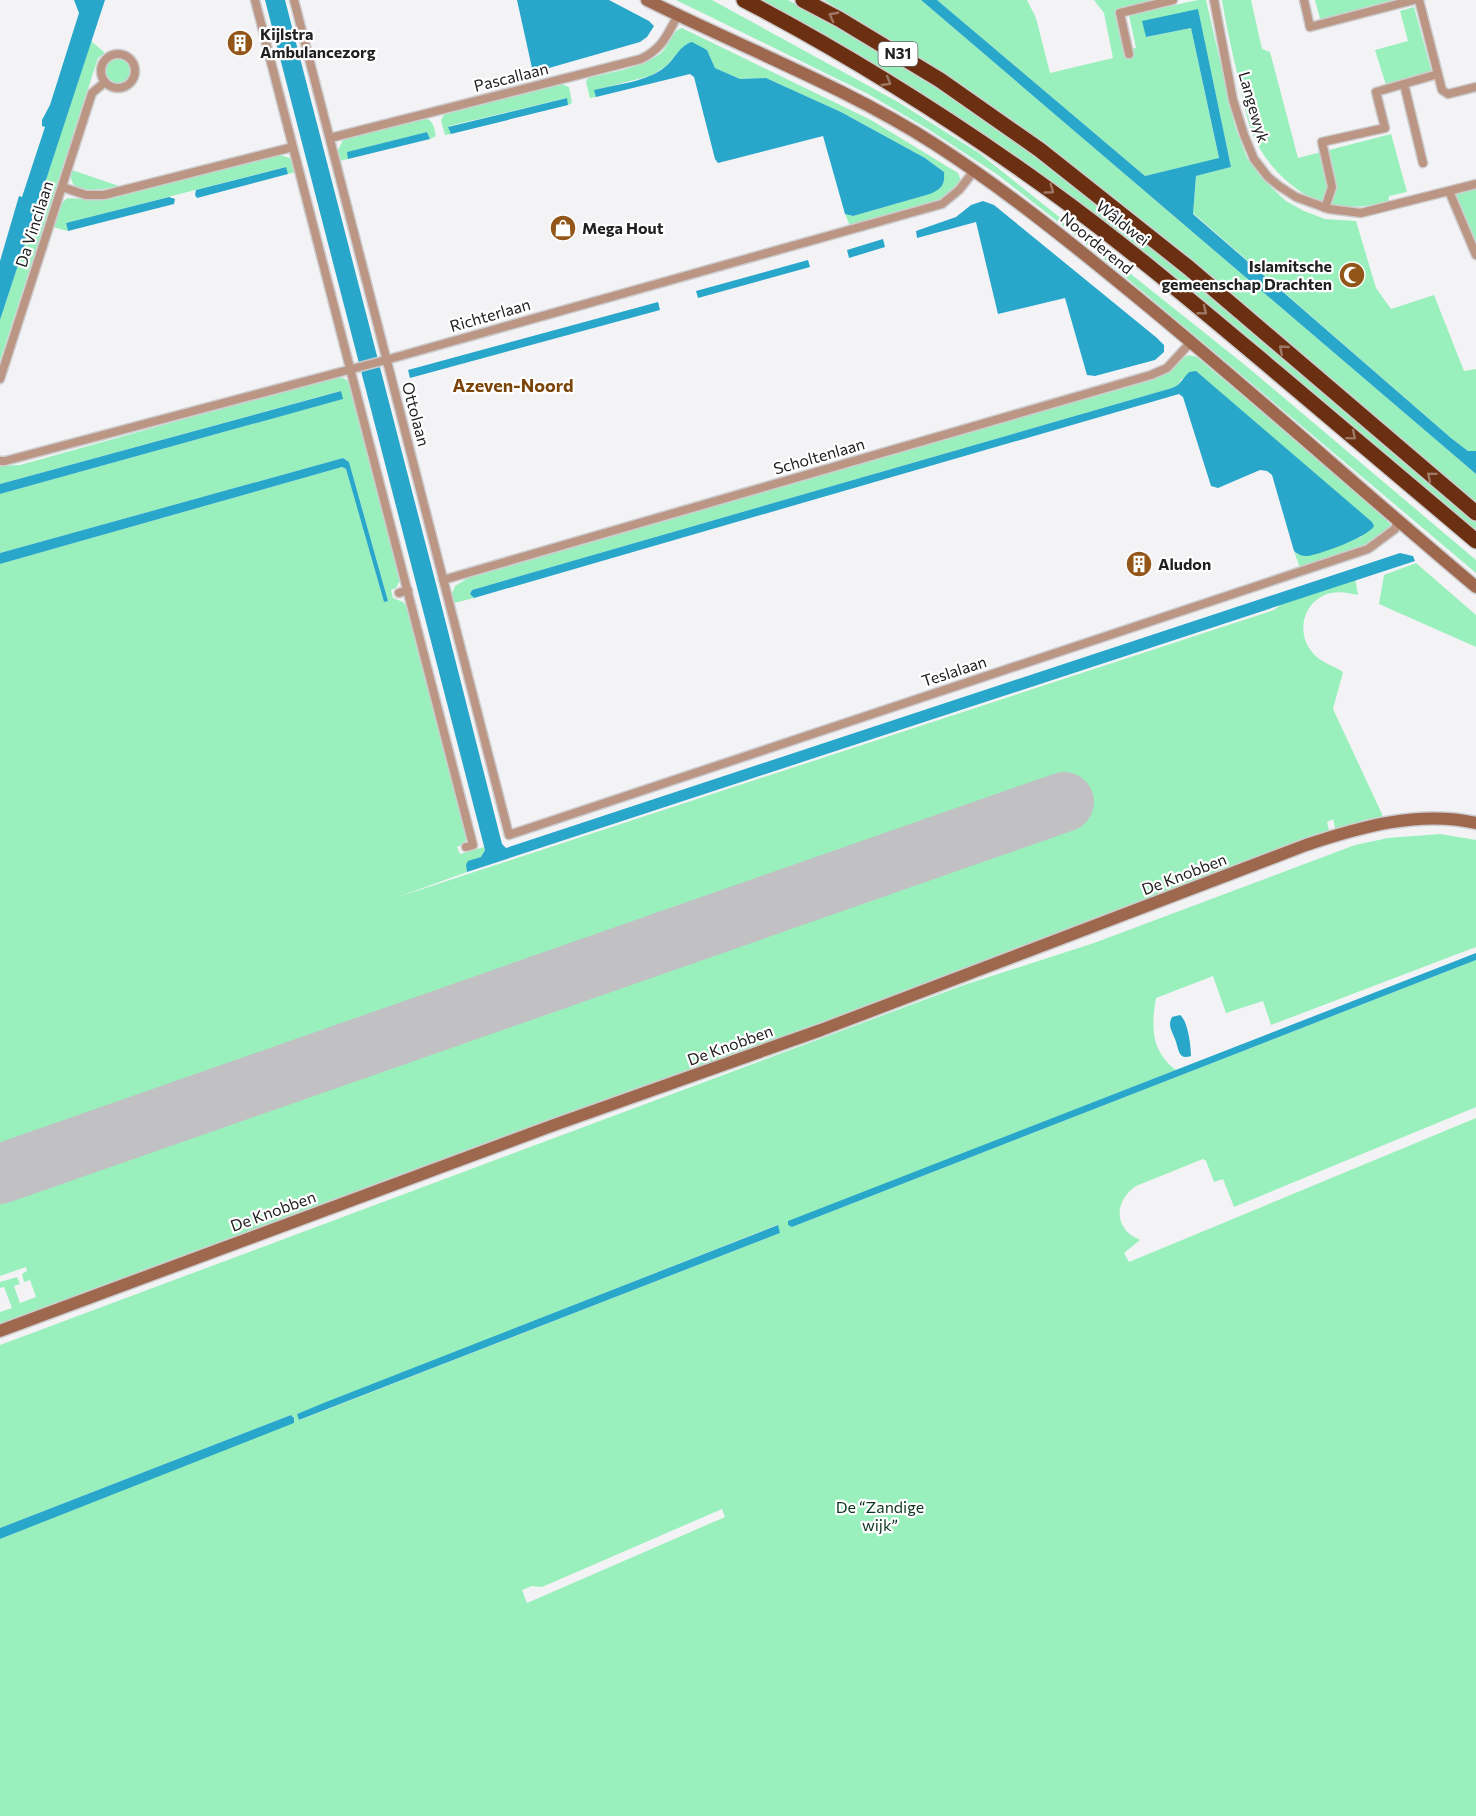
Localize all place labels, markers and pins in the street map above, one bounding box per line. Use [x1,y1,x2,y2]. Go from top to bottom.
place label: Kijlstra Ambulancezorg [260,24,376,61]
building icon: Kijlstra Ambulancezorg [225,28,255,58]
shop icon: Mega Hout [548,213,578,243]
place label: Mega Hout [582,218,664,237]
place label: Islamitsche gemeenschap Drachten [1161,256,1332,293]
mosque icon: Islamitsche gemeenschap Drachten [1337,260,1367,290]
building icon: Aludon [1124,549,1154,579]
place label: Aludon [1158,554,1211,573]

